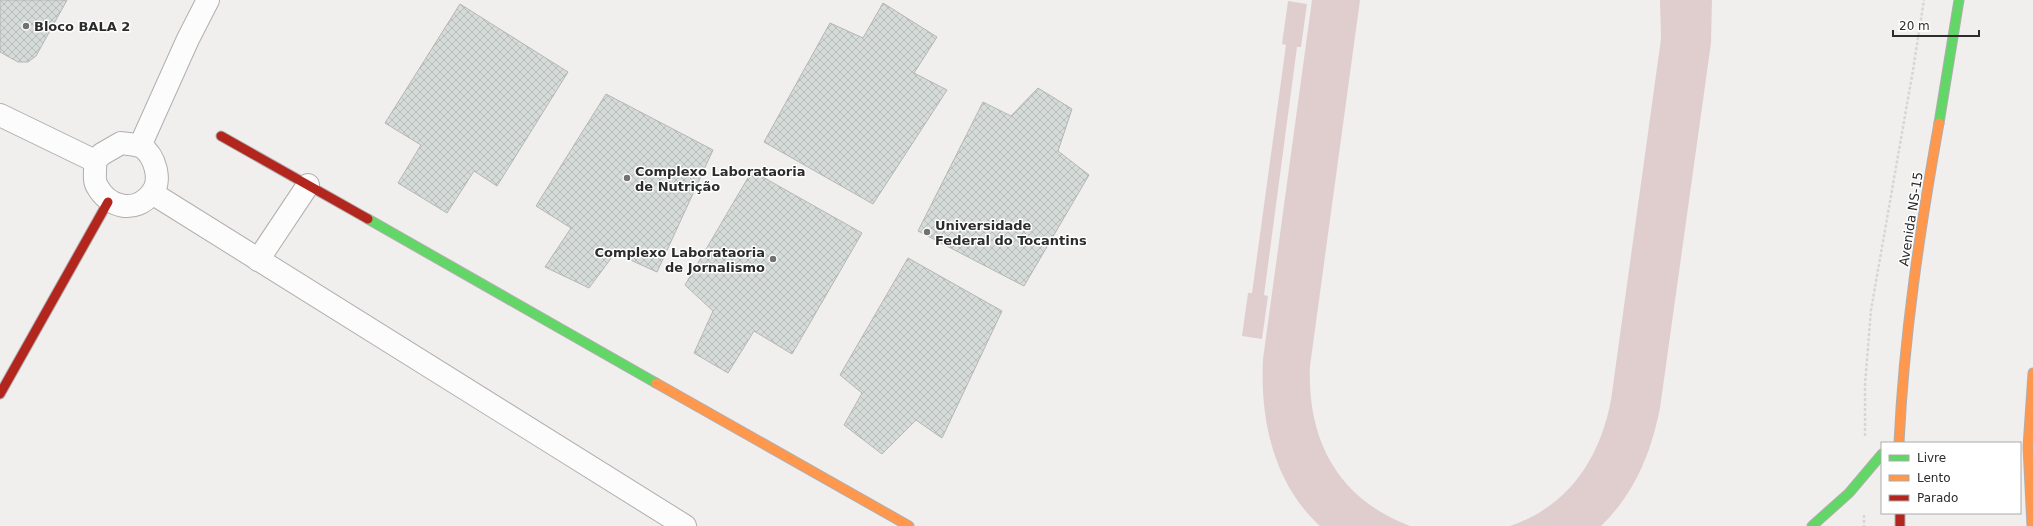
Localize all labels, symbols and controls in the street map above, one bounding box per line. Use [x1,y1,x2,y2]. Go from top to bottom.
scale bar [1893,12,1979,38]
place label: Bloco BALA 2 [34,19,130,34]
text: 20 m [1899,19,1930,33]
marker: Bloco BALA 2 [21,21,31,31]
place label: Complexo Laborataoria de Nutrição [635,164,805,194]
street label: Avenida NS-15 [1896,171,1926,267]
marker: Complexo Laborataoria de Nutrição [622,173,632,183]
place label: Universidade Federal do Tocantins [935,218,1087,248]
marker: Universidade Federal do Tocantins [922,227,932,237]
place label: Complexo Laborataoria de Jornalismo [595,245,765,275]
marker: Complexo Laborataoria de Jornalismo [768,254,778,264]
legend [1881,442,2021,514]
text: Livre [1917,451,1946,465]
text: Lento [1917,471,1951,485]
text: Parado [1917,491,1958,505]

